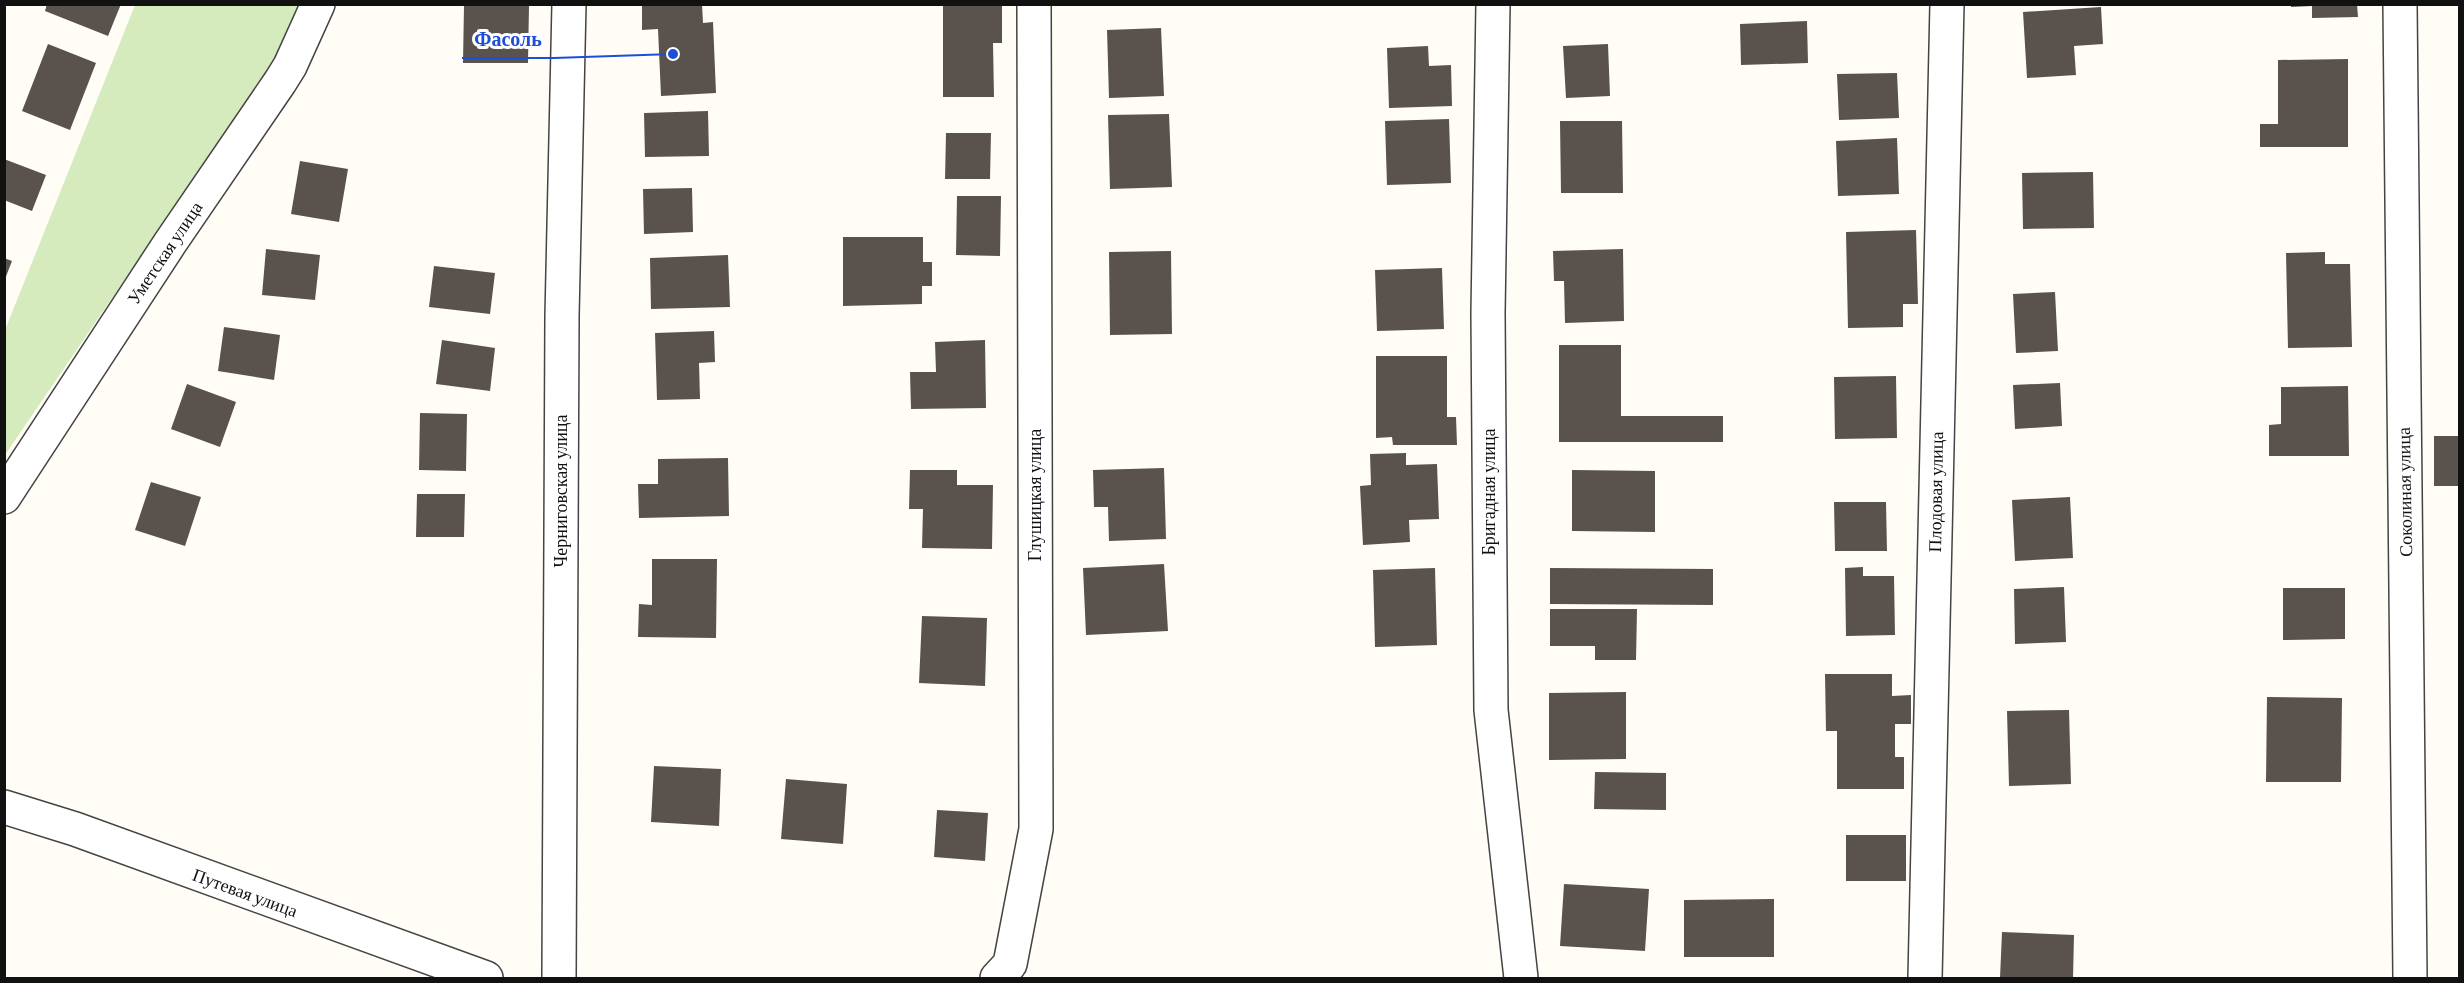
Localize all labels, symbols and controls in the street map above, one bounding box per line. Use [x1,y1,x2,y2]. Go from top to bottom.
callout: Фасоль [462,20,554,58]
text: Фасоль [474,28,542,50]
street label: Уметская улица [123,198,207,308]
street label: Черниговская улица [551,415,571,567]
street label: Соколиная улица [2394,427,2416,557]
street label: Бригадная улица [1479,428,1499,556]
street label: Глушицкая улица [1025,429,1045,561]
street label: Плодовая улица [1925,431,1947,553]
street label: Путевая улица [190,865,300,921]

